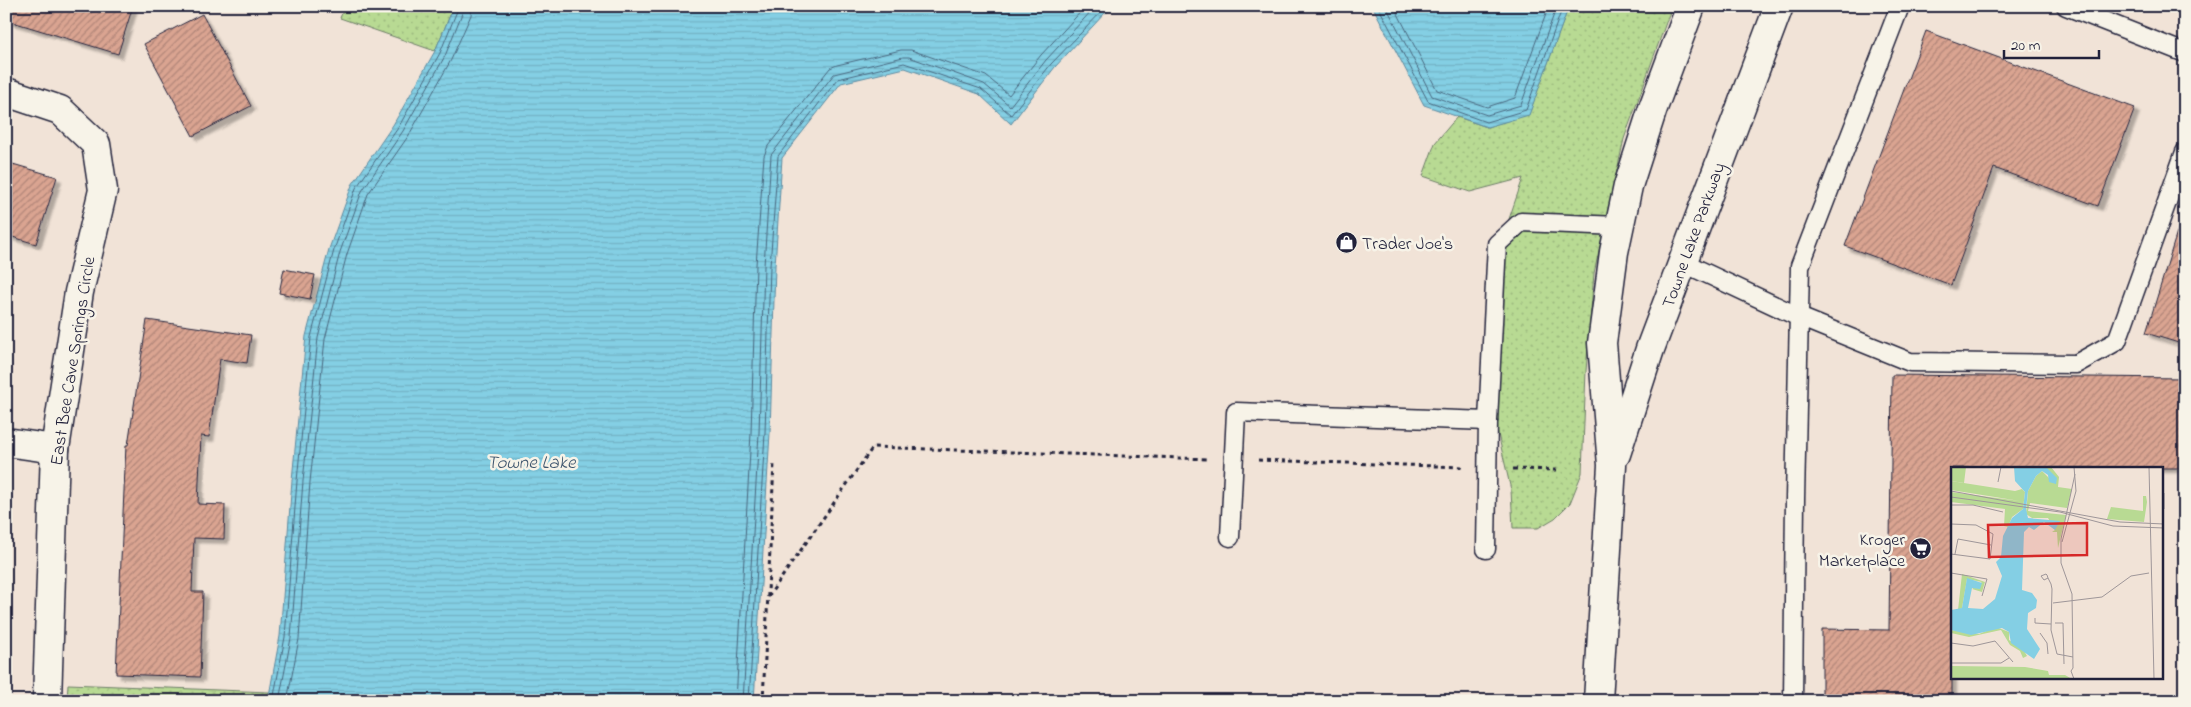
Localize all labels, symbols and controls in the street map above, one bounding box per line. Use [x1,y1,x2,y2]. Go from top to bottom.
scale bar [2004,28,2098,60]
text: 20 m [2011,35,2041,57]
street label: Towne Lake Parkway [1656,159,1733,312]
shop icon: Trader Joe's [1334,231,1358,255]
place label: Trader Joe's [1362,232,1453,258]
street label: East Bee Cave Springs Circle [45,254,104,468]
water label: Towne Lake [486,450,577,477]
inset map [1951,467,2164,680]
place label: Kroger Marketplace [1819,528,1906,575]
supermarket icon: Kroger Marketplace [1909,537,1933,561]

